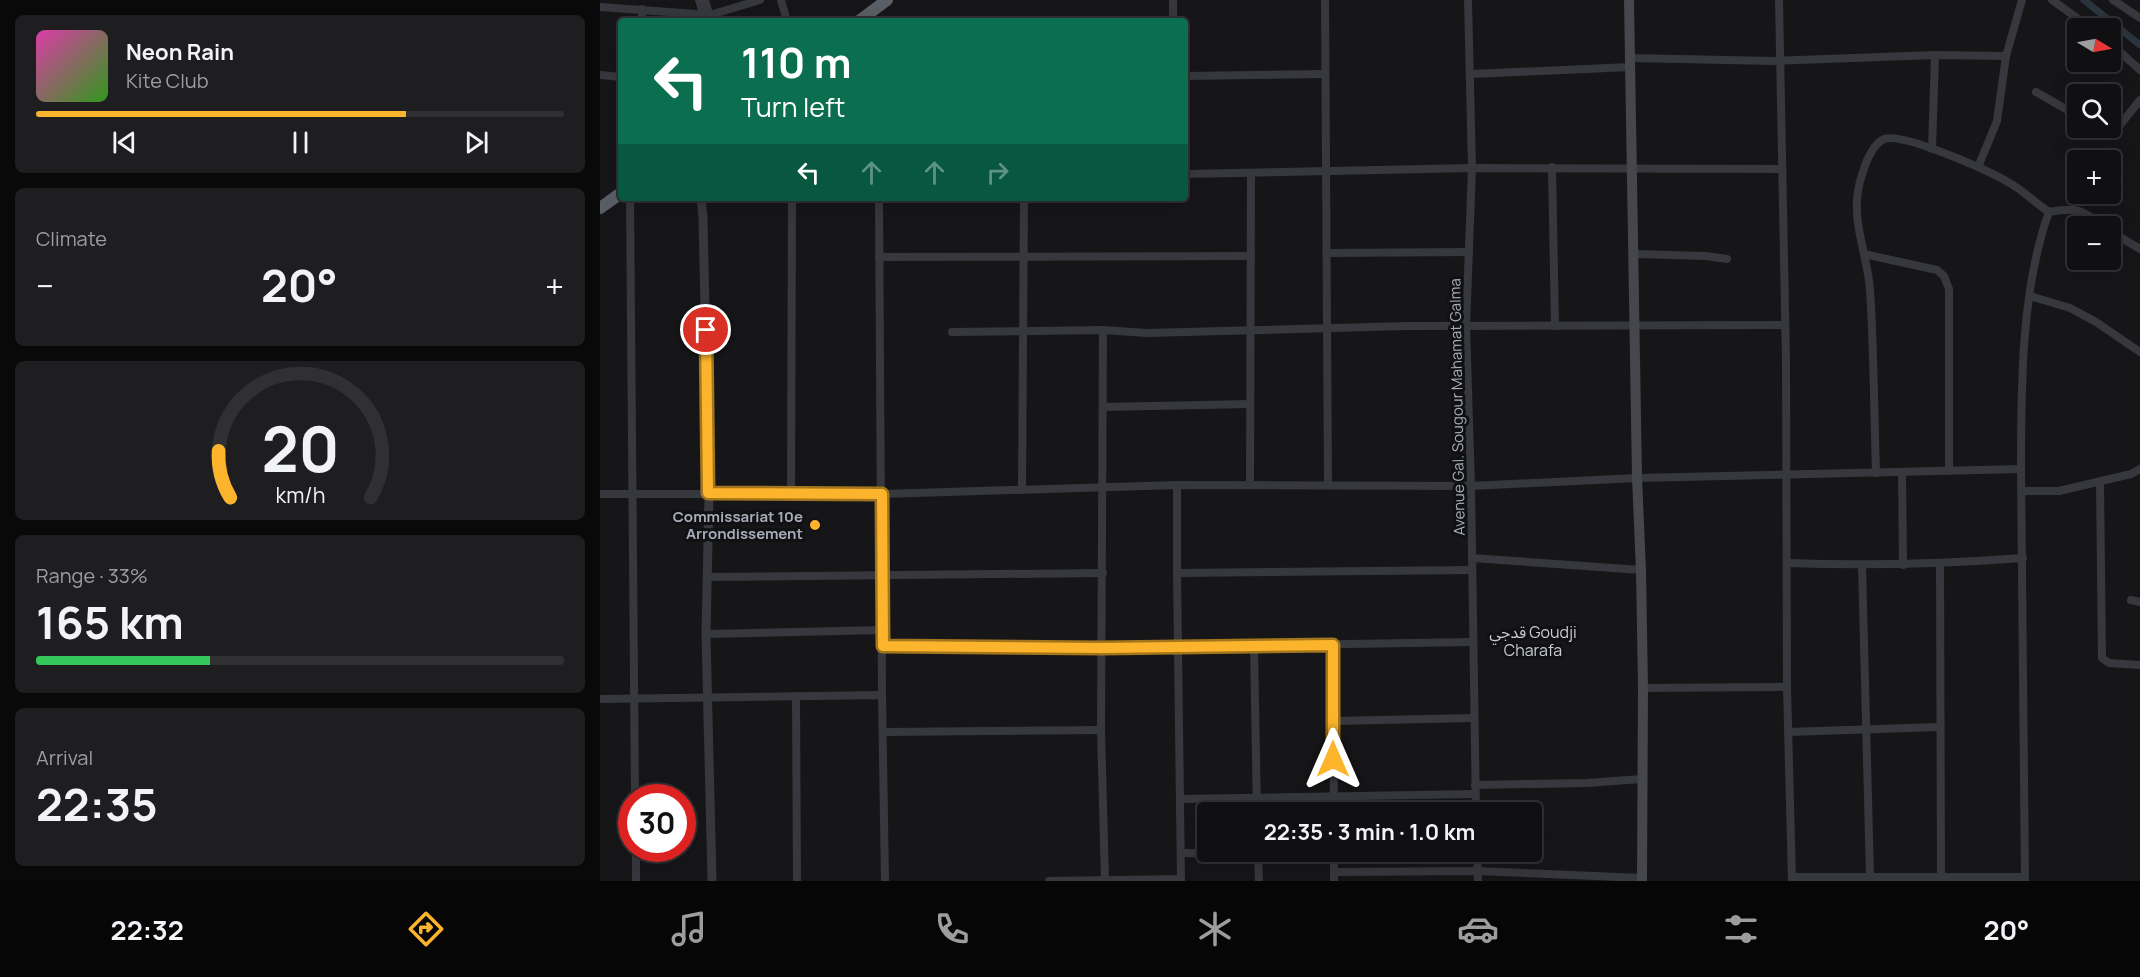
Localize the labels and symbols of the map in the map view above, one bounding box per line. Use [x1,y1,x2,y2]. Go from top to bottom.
north arrow [2067,18,2121,72]
street label: Avenue Gal. Sougour Mahamat Galma [1444,278,1470,536]
pin [680,304,731,355]
place label: Commissariat 10e Arrondissement [673,506,803,544]
marker: Commissariat 10e Arrondissement [808,518,822,532]
district label: قدجي Goudji Charafa [1489,621,1577,661]
position arrow [1301,727,1365,791]
speed limit sign: 30 [618,784,696,862]

